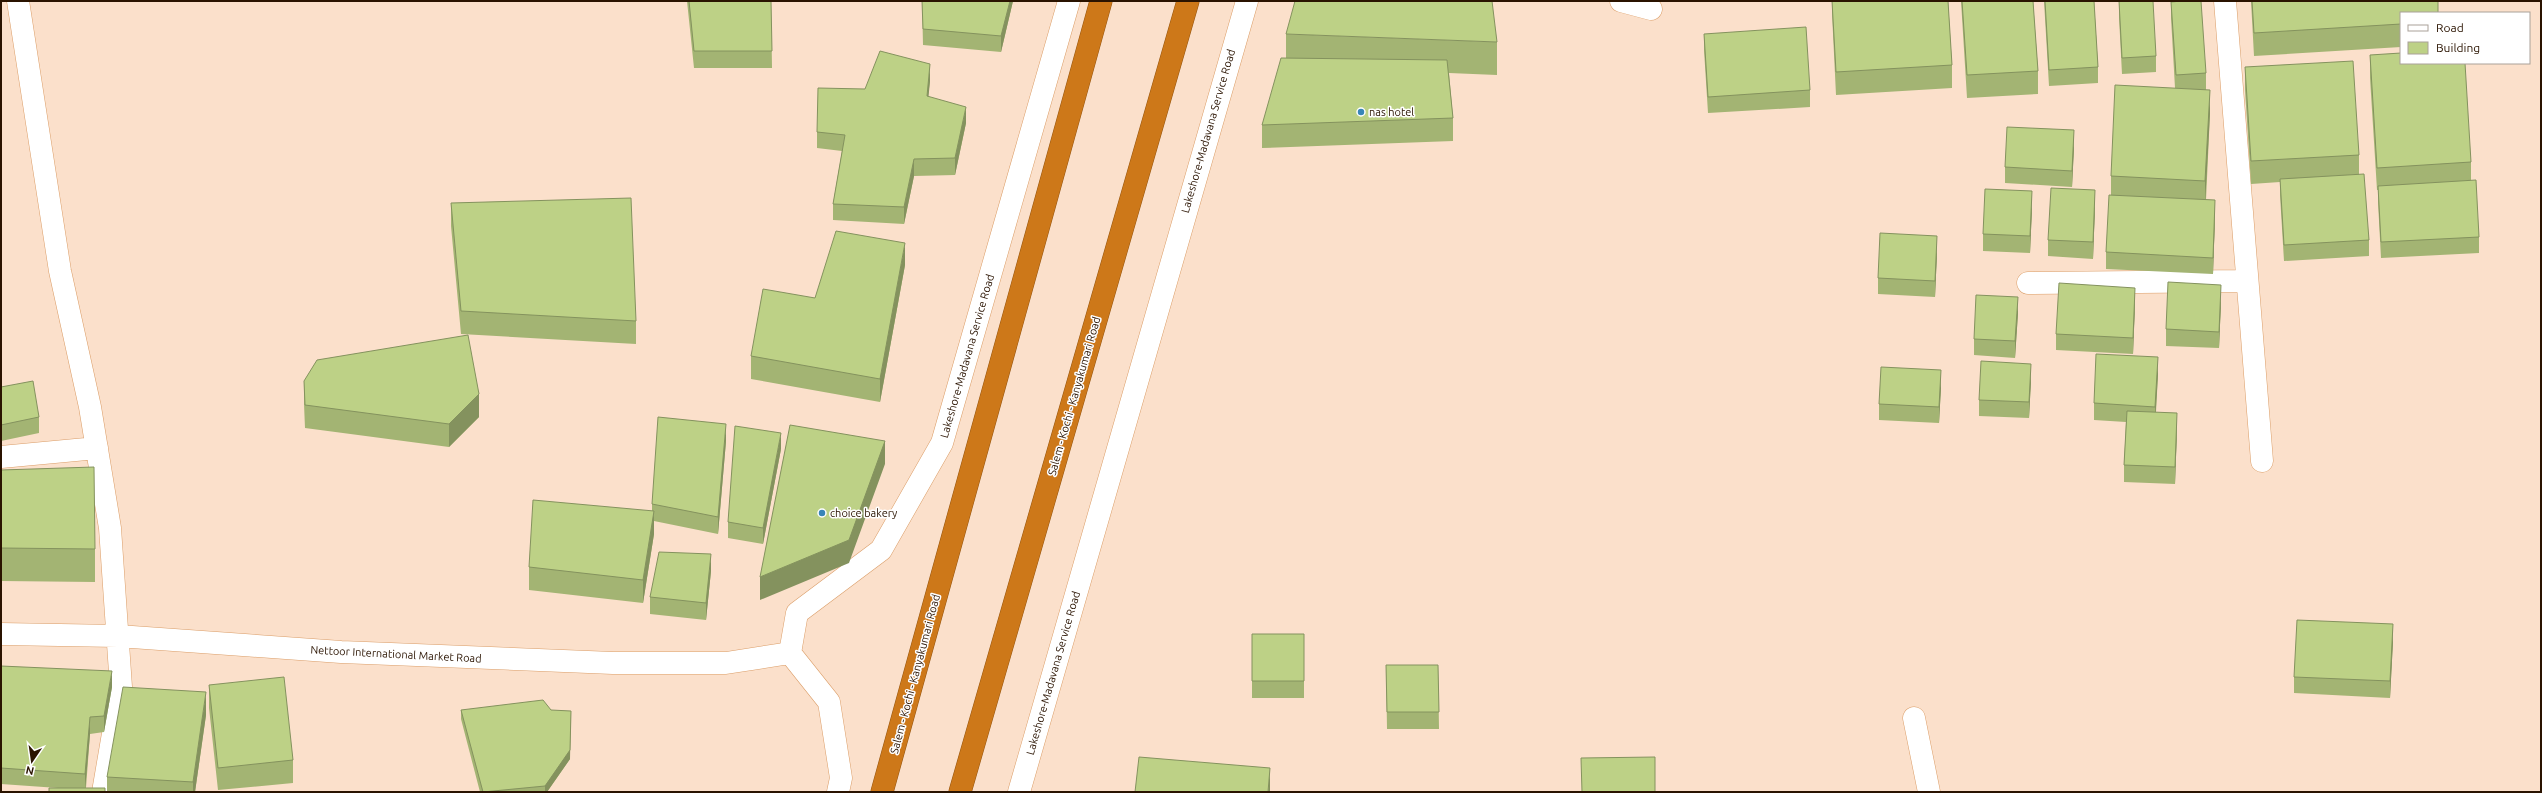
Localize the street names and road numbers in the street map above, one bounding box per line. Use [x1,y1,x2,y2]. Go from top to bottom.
street label: Lakeshore-Madavana Service Road [1179,48,1237,214]
street label: Lakeshore-Madavana Service Road [938,273,996,439]
street label: Salem - Kochi - Kanyakumari Road [1046,315,1102,477]
street label: Lakeshore-Madavana Service Road [1024,590,1082,756]
street label: Salem - Kochi - Kanyakumari Road [888,593,942,755]
street label: Nettoor International Market Road [310,644,482,664]

